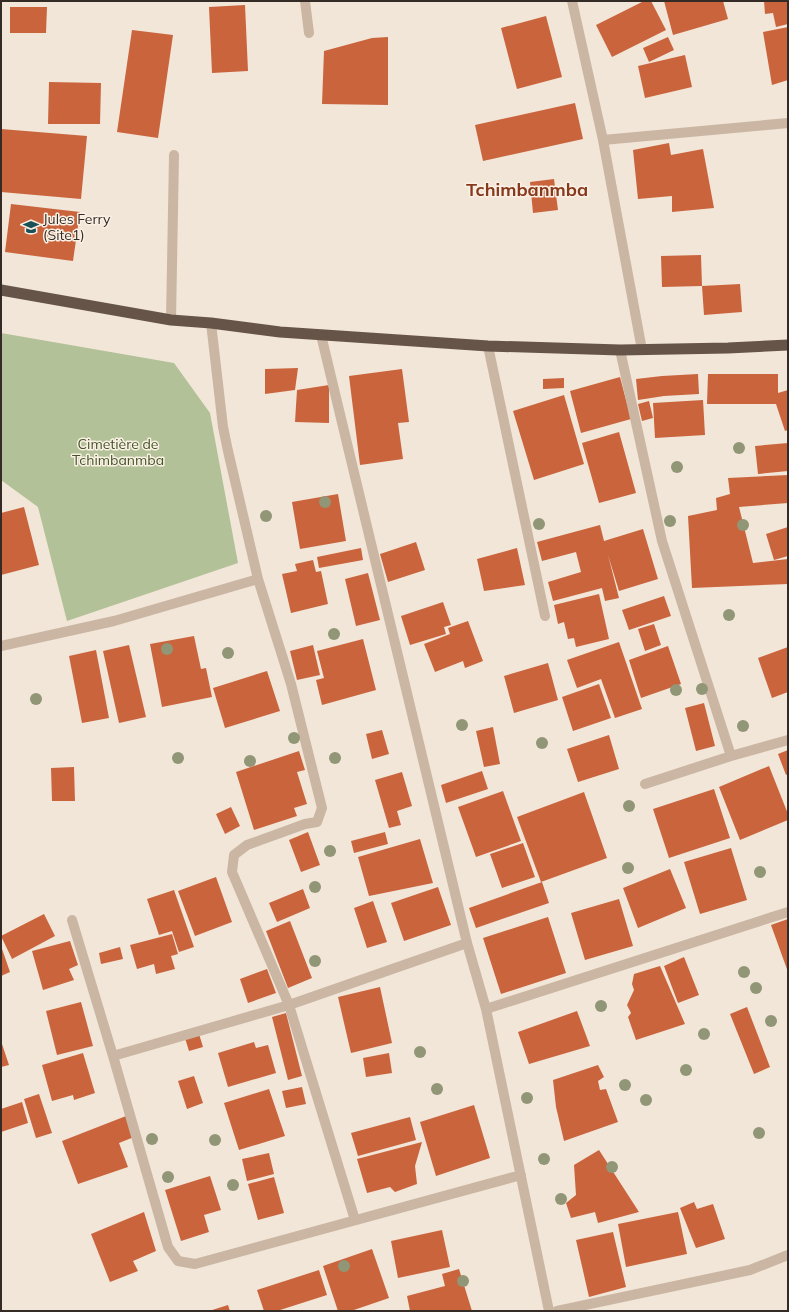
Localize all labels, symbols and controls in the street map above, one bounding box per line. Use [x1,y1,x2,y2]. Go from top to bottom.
district label: Tchimbanmba [466,178,588,201]
place label: Jules Ferry (Site1) [43,210,111,244]
school or university icon: Jules Ferry (Site1) [22,218,40,236]
park label: Cimetière de Tchimbanmba [72,435,164,469]

